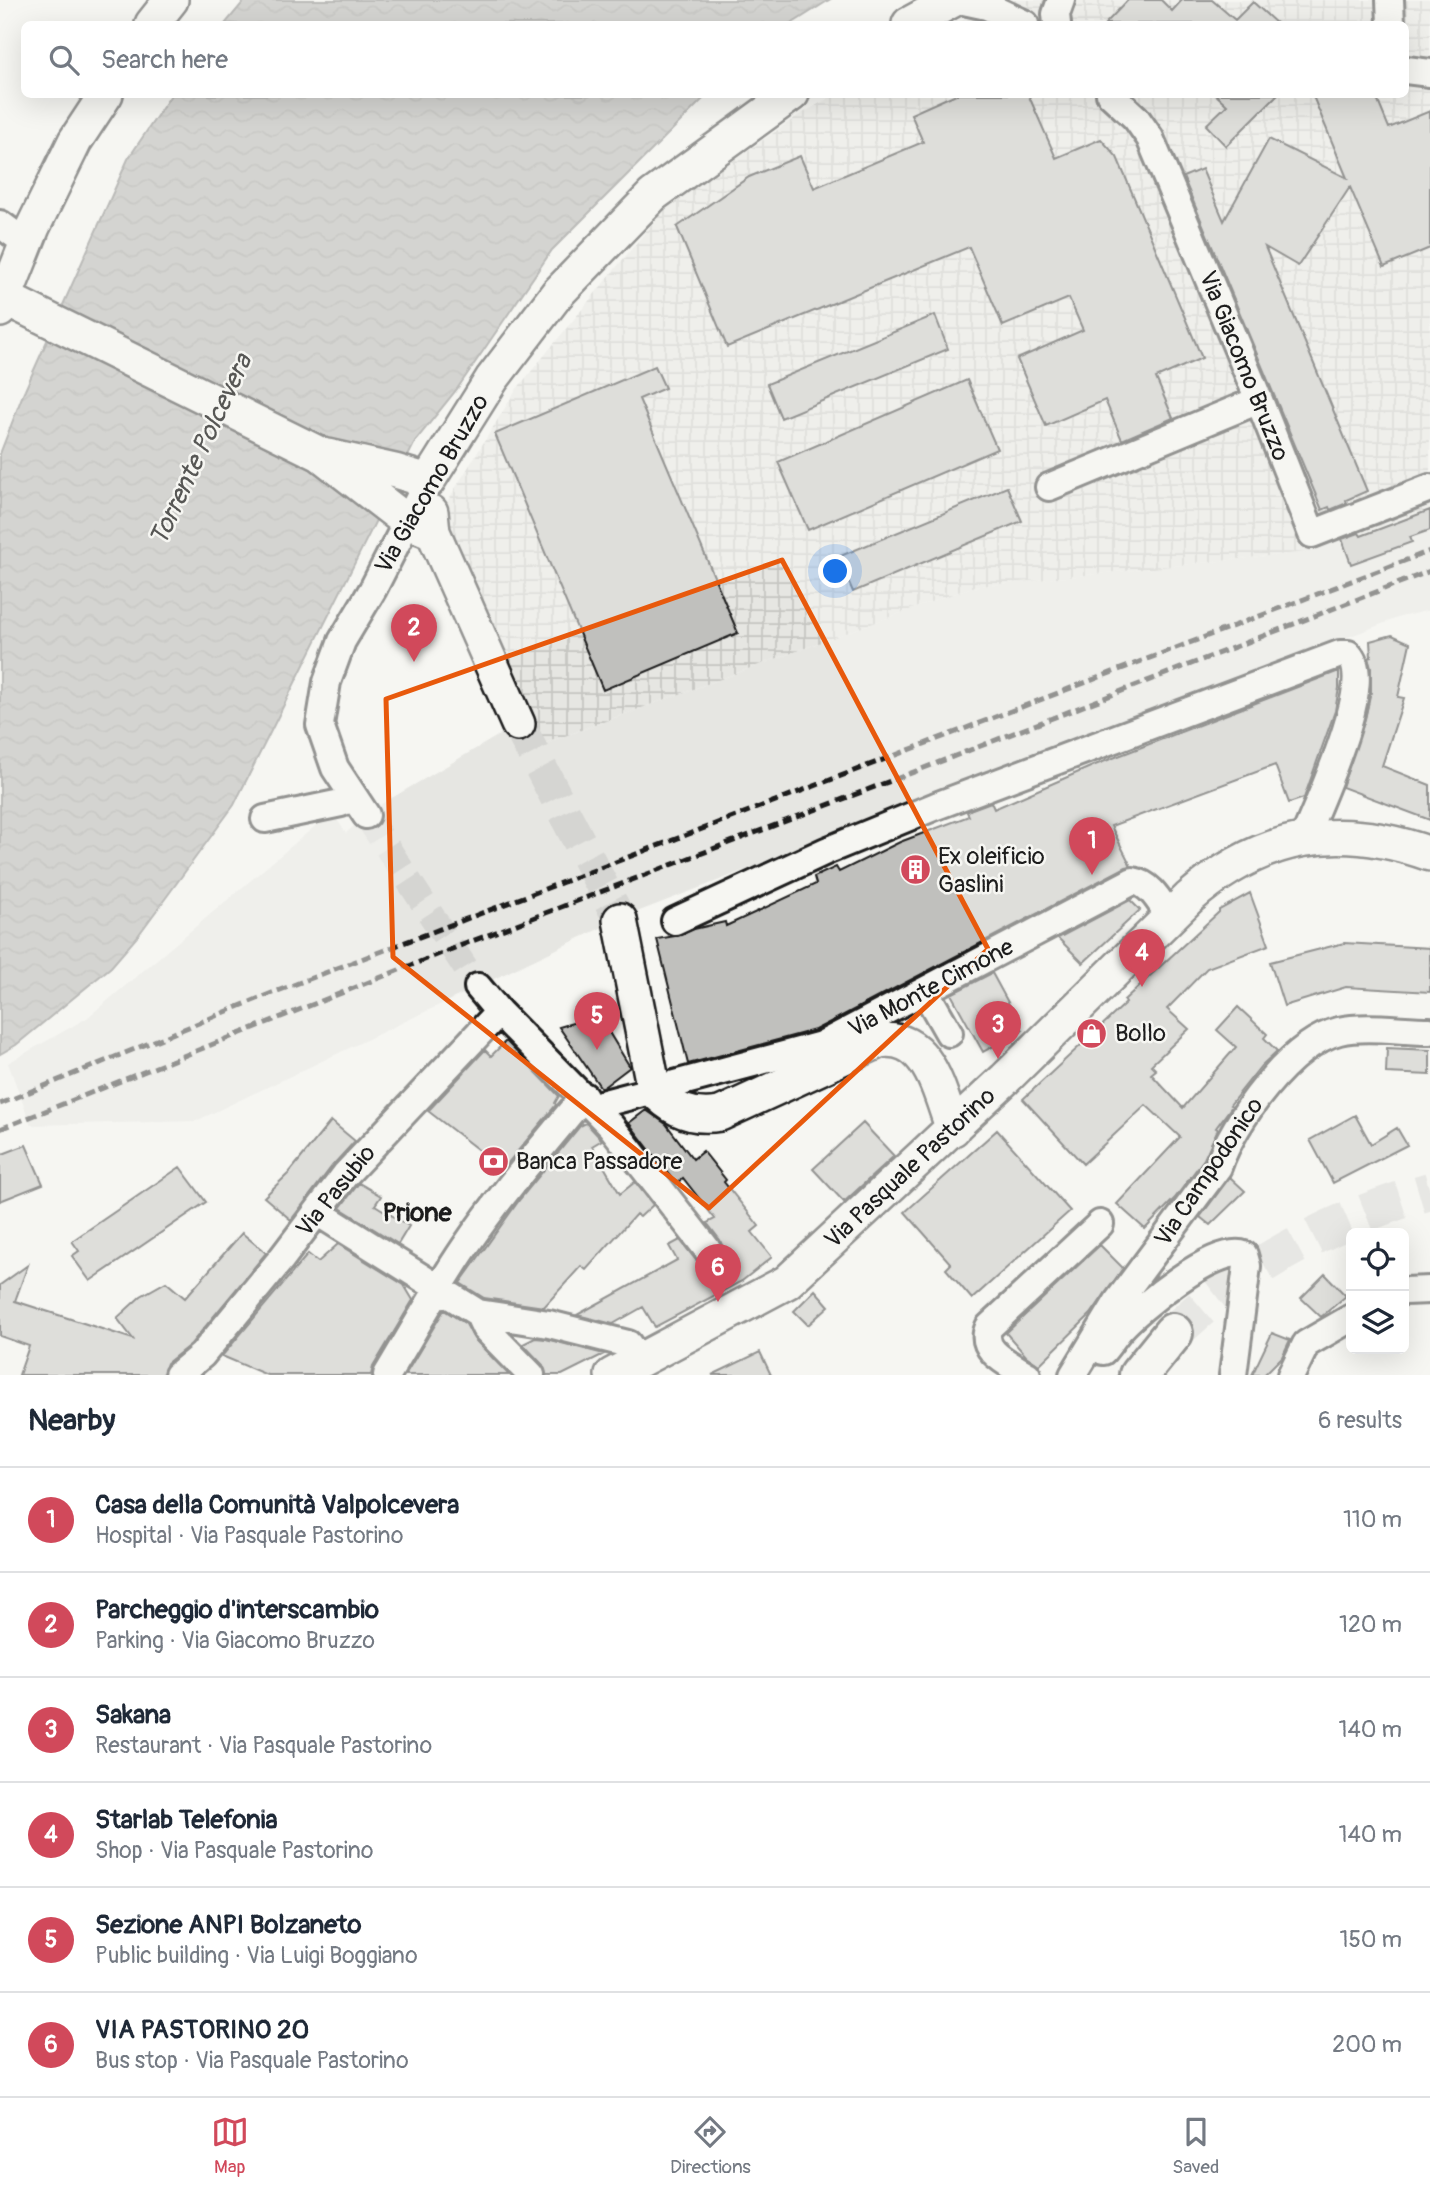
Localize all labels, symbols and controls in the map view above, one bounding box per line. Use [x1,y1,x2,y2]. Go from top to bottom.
search box [21,21,1409,98]
icon: search [45,41,83,79]
text: Search here [101,44,228,76]
street label: Via Giacomo Bruzzo [1193,267,1295,465]
water label: Torrente Polcevera [143,348,260,551]
street label: Via Giacomo Bruzzo [369,389,495,579]
your location [818,554,852,588]
pin: 2 [391,604,437,662]
pin: 1 [1069,817,1115,875]
place label: Ex oleificio Gaslini [938,842,1045,899]
building icon: Ex oleificio Gaslini [898,853,932,887]
pin: 4 [1119,929,1165,987]
street label: Via Monte Cimone [843,932,1019,1044]
pin: 5 [574,992,620,1050]
pin: 3 [975,1001,1021,1059]
shop icon: Bollo [1075,1016,1109,1050]
place label: Bollo [1115,1019,1166,1048]
street label: Via Pasquale Pastorino [819,1081,1001,1255]
street label: Via Campodonico [1148,1092,1270,1252]
street label: Via Pasubio [290,1139,382,1243]
bank icon: Banca Passadore [476,1144,510,1178]
place label: Banca Passadore [516,1147,682,1176]
district label: Prione [383,1197,453,1229]
map controls [1346,1228,1409,1354]
button: locate [1346,1228,1409,1291]
pin: 6 [695,1244,741,1302]
button: layers [1346,1291,1409,1354]
text: Nearby [28,1402,115,1439]
text: 6 results [1318,1406,1402,1435]
text: Casa della Comunità Valpolcevera [95,1489,459,1521]
text: 1 [47,1505,56,1534]
text: 110 m [1343,1505,1402,1534]
text: Hospital · Via Pasquale Pastorino [95,1521,403,1550]
text: Parcheggio d'interscambio [95,1594,379,1626]
text: 2 [45,1610,57,1639]
text: 120 m [1339,1610,1402,1639]
text: Parking · Via Giacomo Bruzzo [95,1626,375,1655]
text: Sakana [95,1699,171,1731]
text: 3 [45,1715,57,1744]
text: 140 m [1339,1715,1402,1744]
text: Restaurant · Via Pasquale Pastorino [95,1731,432,1760]
text: Starlab Telefonia [95,1804,278,1836]
text: 4 [44,1820,58,1849]
text: 140 m [1339,1820,1402,1849]
text: Shop · Via Pasquale Pastorino [95,1836,373,1865]
text: Sezione ANPI Bolzaneto [95,1909,362,1941]
text: 5 [45,1925,57,1954]
text: 150 m [1339,1925,1402,1954]
text: Public building · Via Luigi Boggiano [95,1941,418,1970]
text: VIA PASTORINO 20 [95,2014,309,2046]
text: 6 [44,2030,58,2059]
text: 200 m [1332,2030,1402,2059]
text: Bus stop · Via Pasquale Pastorino [95,2046,409,2075]
tab: Map [211,2113,249,2179]
tab: Directions [670,2113,751,2179]
tab: Saved [1172,2113,1219,2179]

